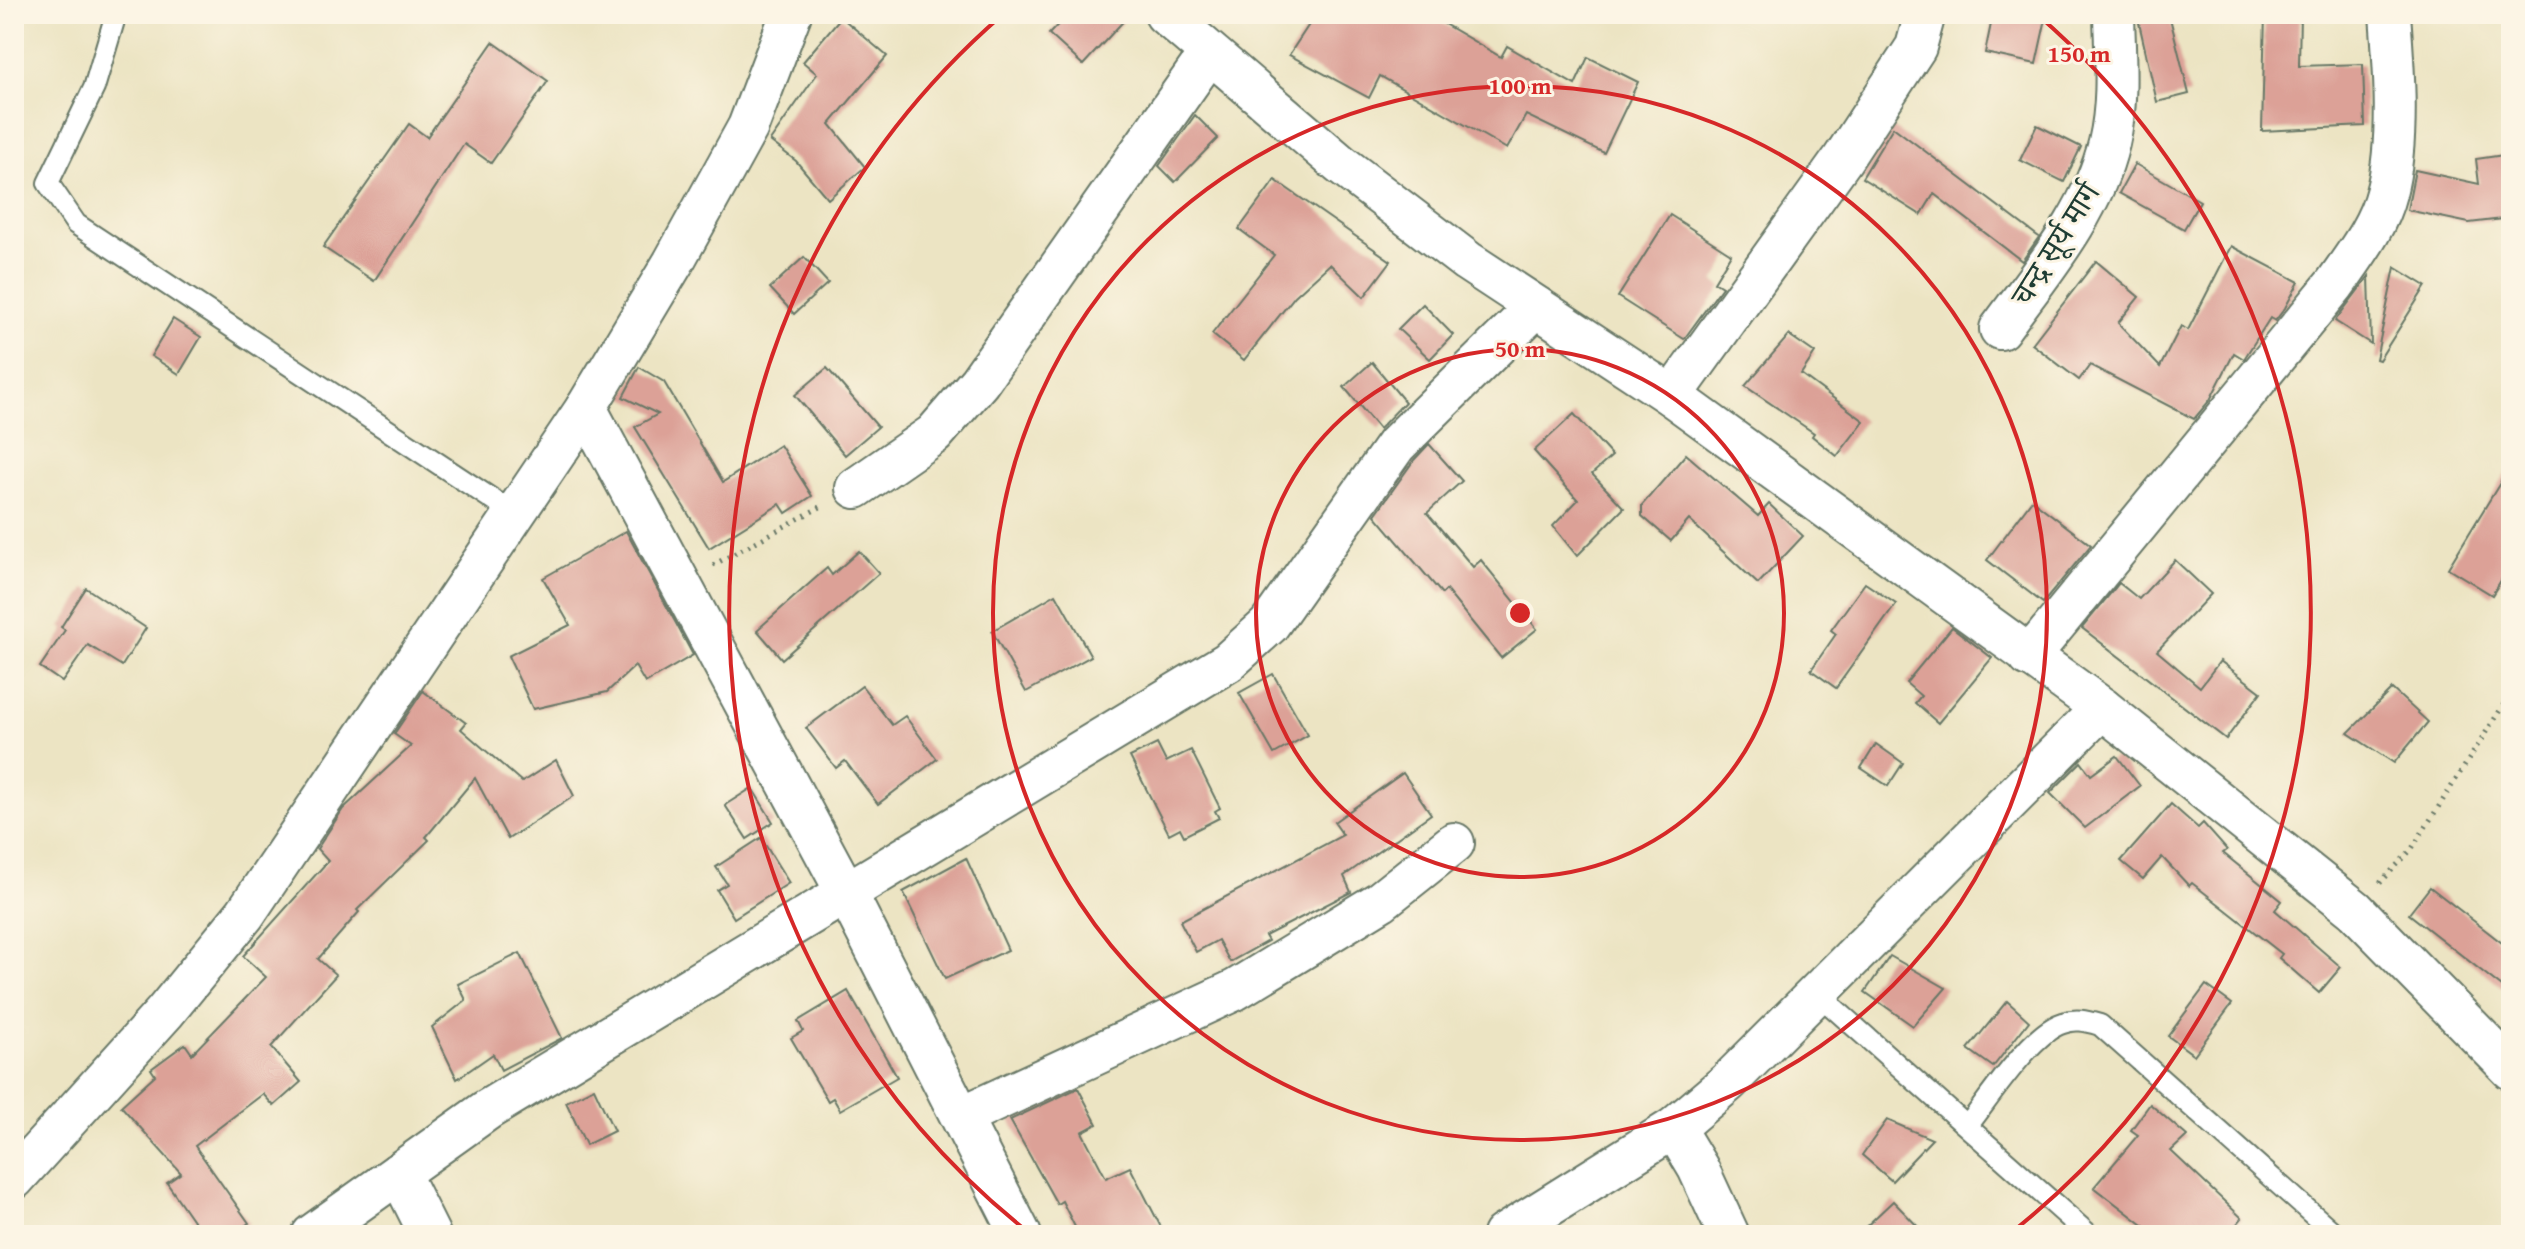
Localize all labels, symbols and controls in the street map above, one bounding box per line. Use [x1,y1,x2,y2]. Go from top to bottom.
text: 150 m [2047,36,2111,71]
text: 100 m [1488,68,1552,103]
street label: चन्द्र सूर्य मार्ग [1998,171,2113,316]
text: 50 m [1495,331,1546,366]
centre of rings [1506,599,1534,627]

